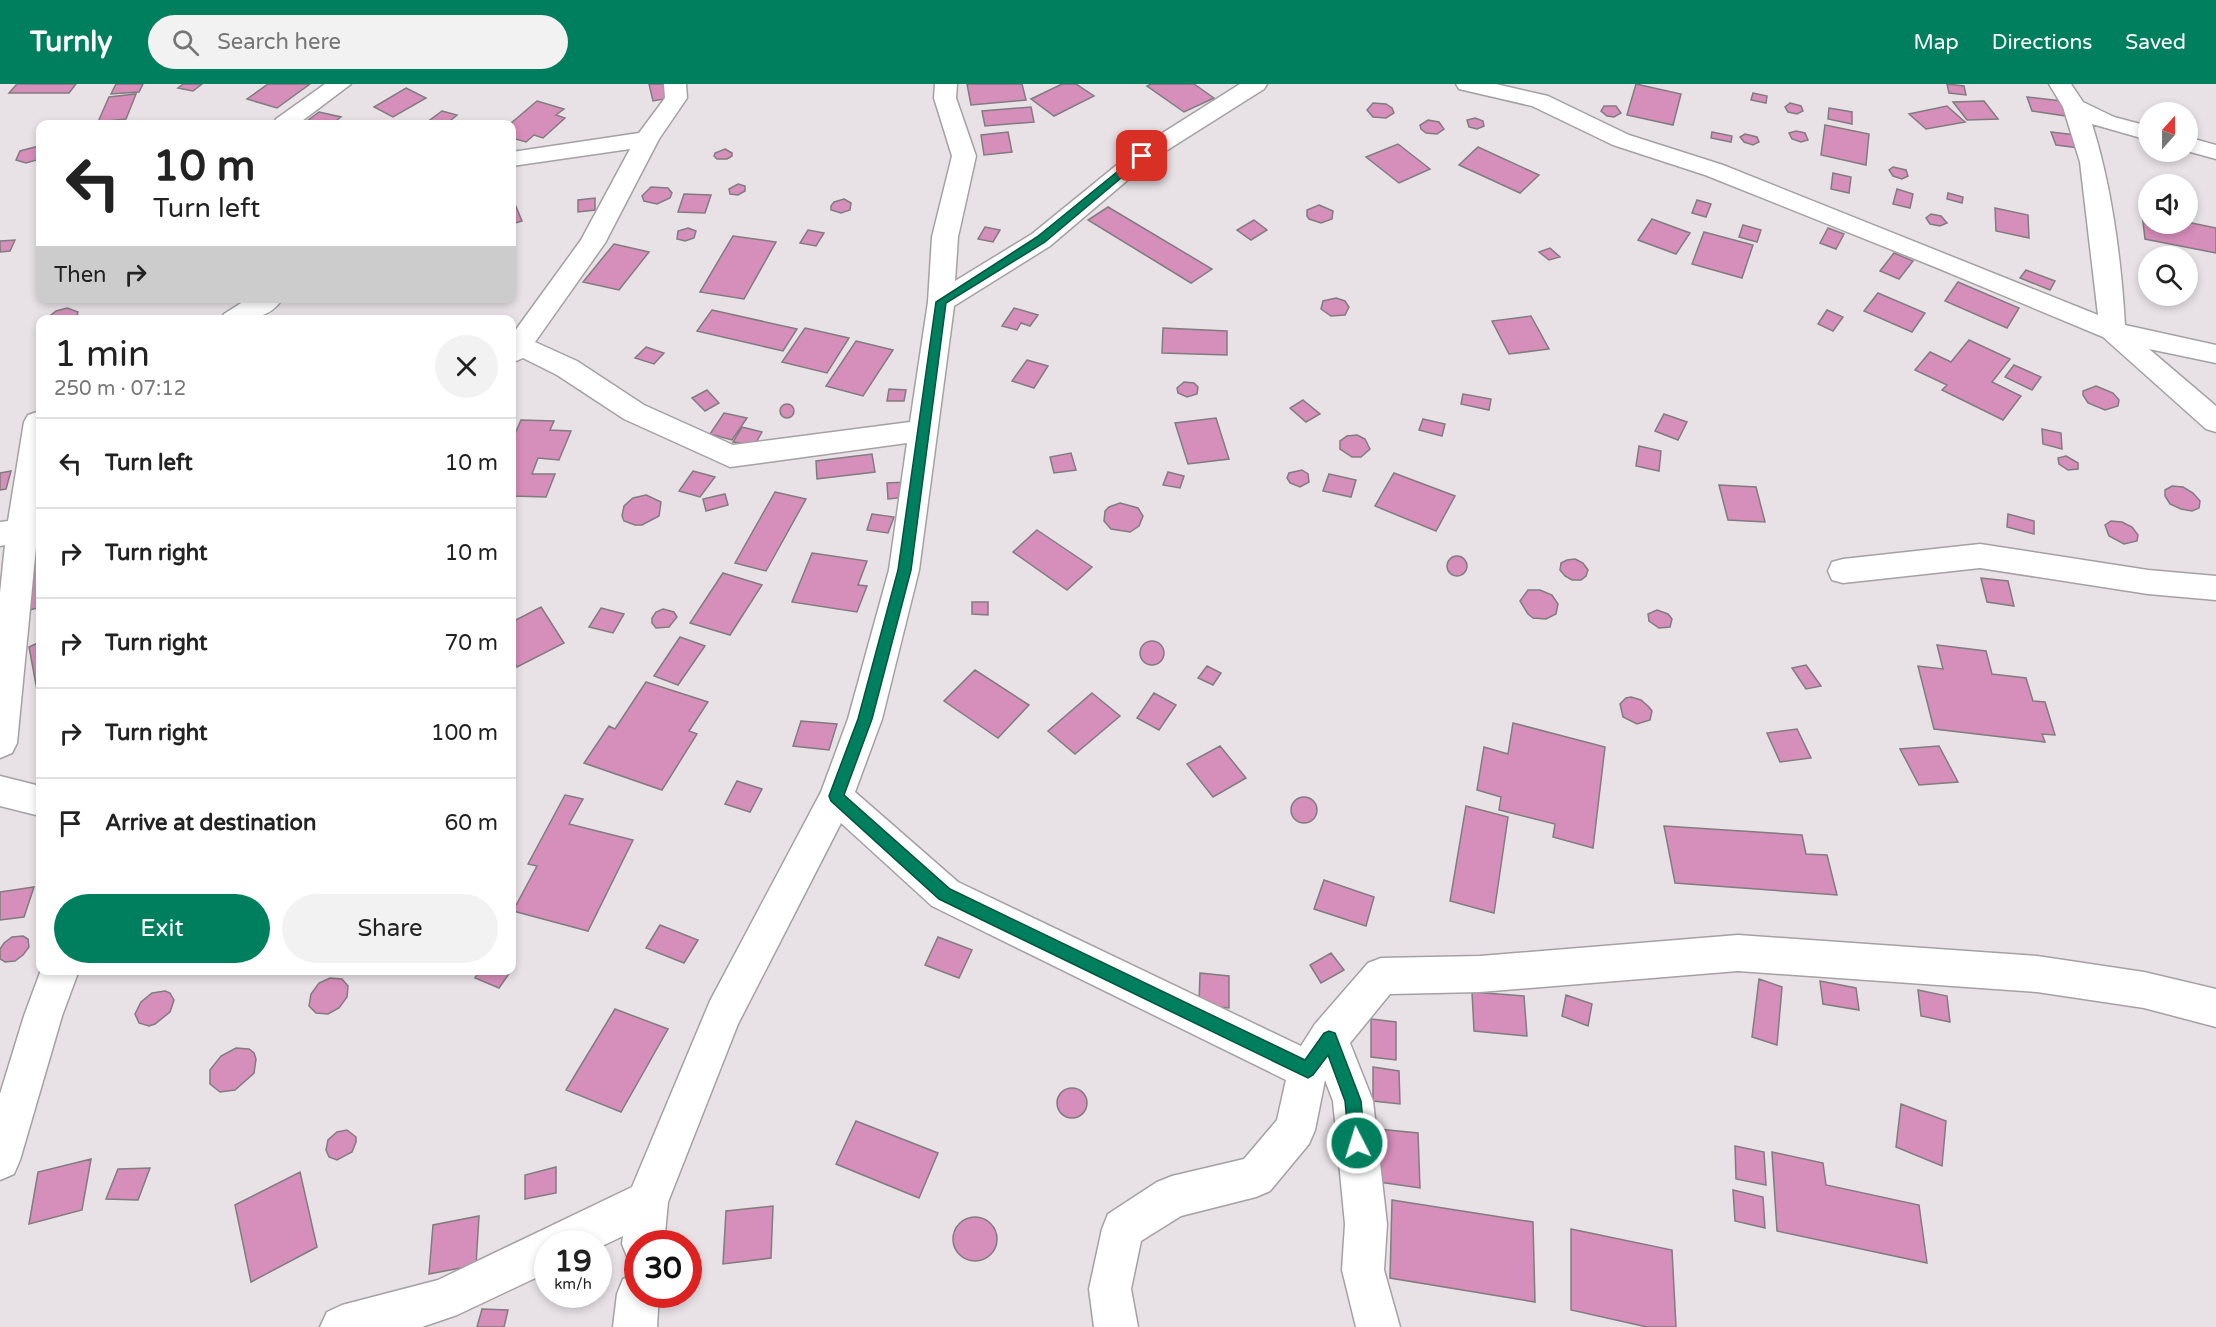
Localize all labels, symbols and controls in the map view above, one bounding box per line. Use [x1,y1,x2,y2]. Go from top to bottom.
search box [148,15,568,69]
text: Turnly [30,25,112,59]
icon: search [169,26,202,59]
text: Search here [217,29,341,55]
text: Map [1913,30,1959,55]
text: Directions [1992,30,2092,55]
text: Saved [2125,30,2186,55]
north arrow [2138,102,2198,162]
map controls [2138,102,2198,306]
pin [1116,130,1167,181]
icon: arrive [1125,139,1158,172]
text: 10 m [153,141,255,192]
icon: left [54,144,132,222]
button: sound [2138,174,2198,234]
text: Turn left [153,192,260,225]
button: search [2138,246,2198,306]
icon: right [119,258,152,291]
text: Then [54,262,107,288]
text: 1 min [54,333,150,376]
button: close [435,335,498,398]
text: 250 m · 07:12 [54,377,186,401]
icon: left [54,447,87,480]
text: Turn left [105,450,193,476]
text: 10 m [444,450,498,476]
icon: right [54,537,87,570]
text: Turn right [105,540,207,566]
text: 10 m [444,540,498,566]
icon: right [54,627,87,660]
text: Turn right [105,630,207,656]
text: 70 m [444,630,498,656]
icon: right [54,717,87,750]
text: Turn right [105,720,207,746]
text: 100 m [431,720,498,746]
icon: arrive [54,807,87,840]
text: Arrive at destination [105,810,316,836]
text: 60 m [444,810,498,836]
button: Exit [54,894,270,963]
button: Share [282,894,498,963]
position arrow [1325,1111,1389,1175]
speed limit sign: 30 [624,1230,702,1308]
text: 19 [554,1243,592,1280]
text: km/h [554,1275,592,1293]

